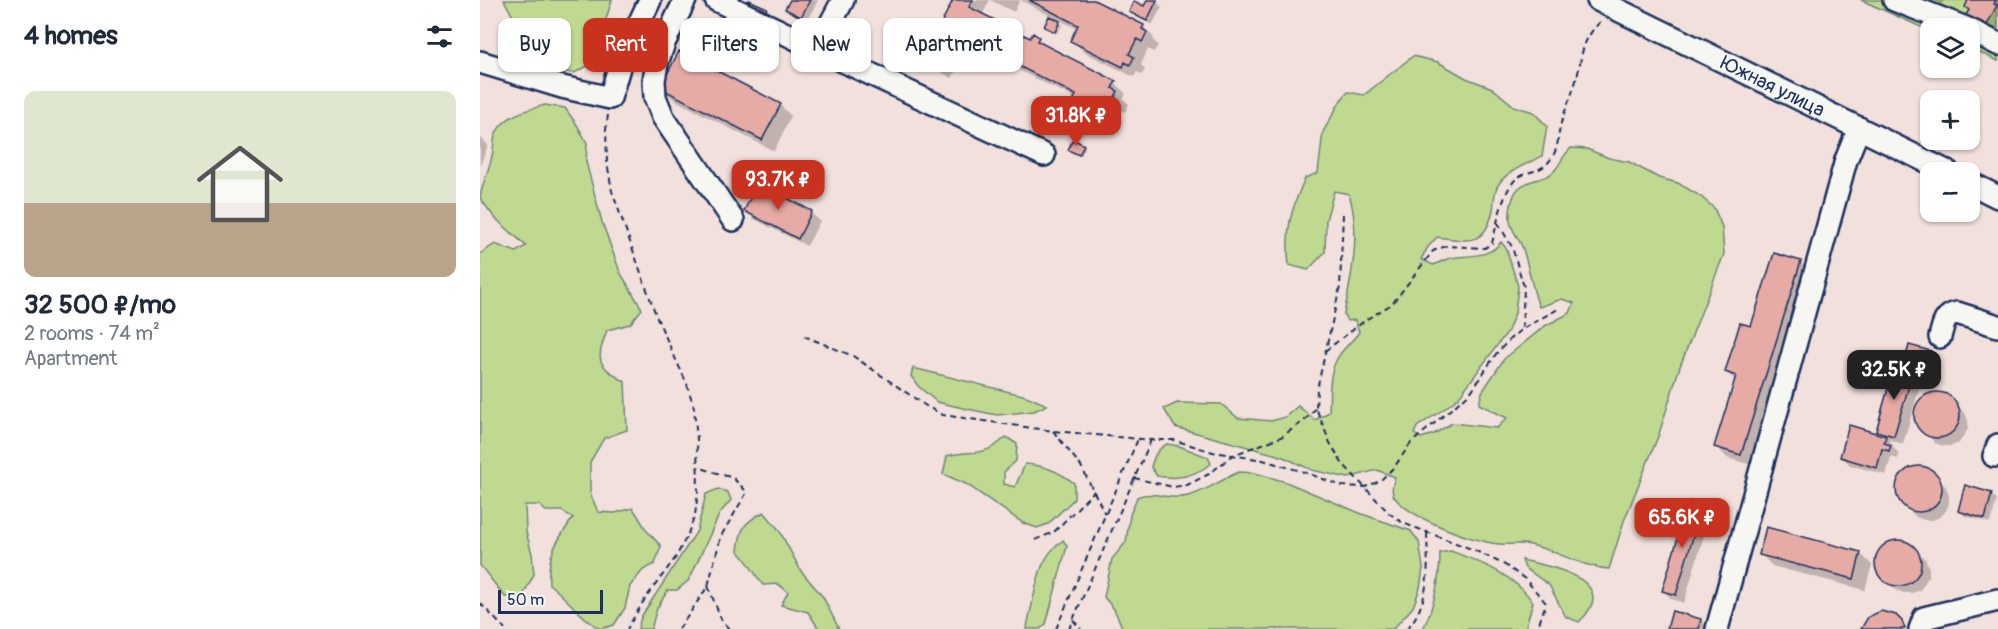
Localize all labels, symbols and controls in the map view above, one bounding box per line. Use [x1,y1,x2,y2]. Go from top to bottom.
chip: Buy [498,18,571,72]
chip: Rent [583,18,668,72]
chip: Filters [680,18,779,72]
chip: New [791,18,871,72]
chip: Apartment [883,18,1023,72]
map controls [1920,18,1980,222]
button: layers [1920,18,1980,78]
text: 4 homes [24,20,118,52]
icon: filters [423,20,456,53]
street label: Южная улица [1717,50,1829,123]
button: + [1920,90,1980,150]
pin: 31.8K ₽ [1021,96,1131,147]
text: 31.8K ₽ [1045,103,1107,128]
icon: home [186,130,294,238]
pin: 93.7K ₽ [723,160,833,211]
button: − [1920,162,1980,222]
text: 93.7K ₽ [746,167,810,192]
text: 32 500 ₽/mo [24,289,176,321]
text: 2 rooms · 74 m² [24,321,160,346]
text: Apartment [24,346,117,371]
pin: 32.5K ₽ [1839,350,1949,401]
text: 32.5K ₽ [1861,357,1927,382]
pin: 65.6K ₽ [1627,498,1737,549]
text: 65.6K ₽ [1649,505,1715,530]
scale bar [498,587,603,614]
text: 50 m [507,590,544,610]

